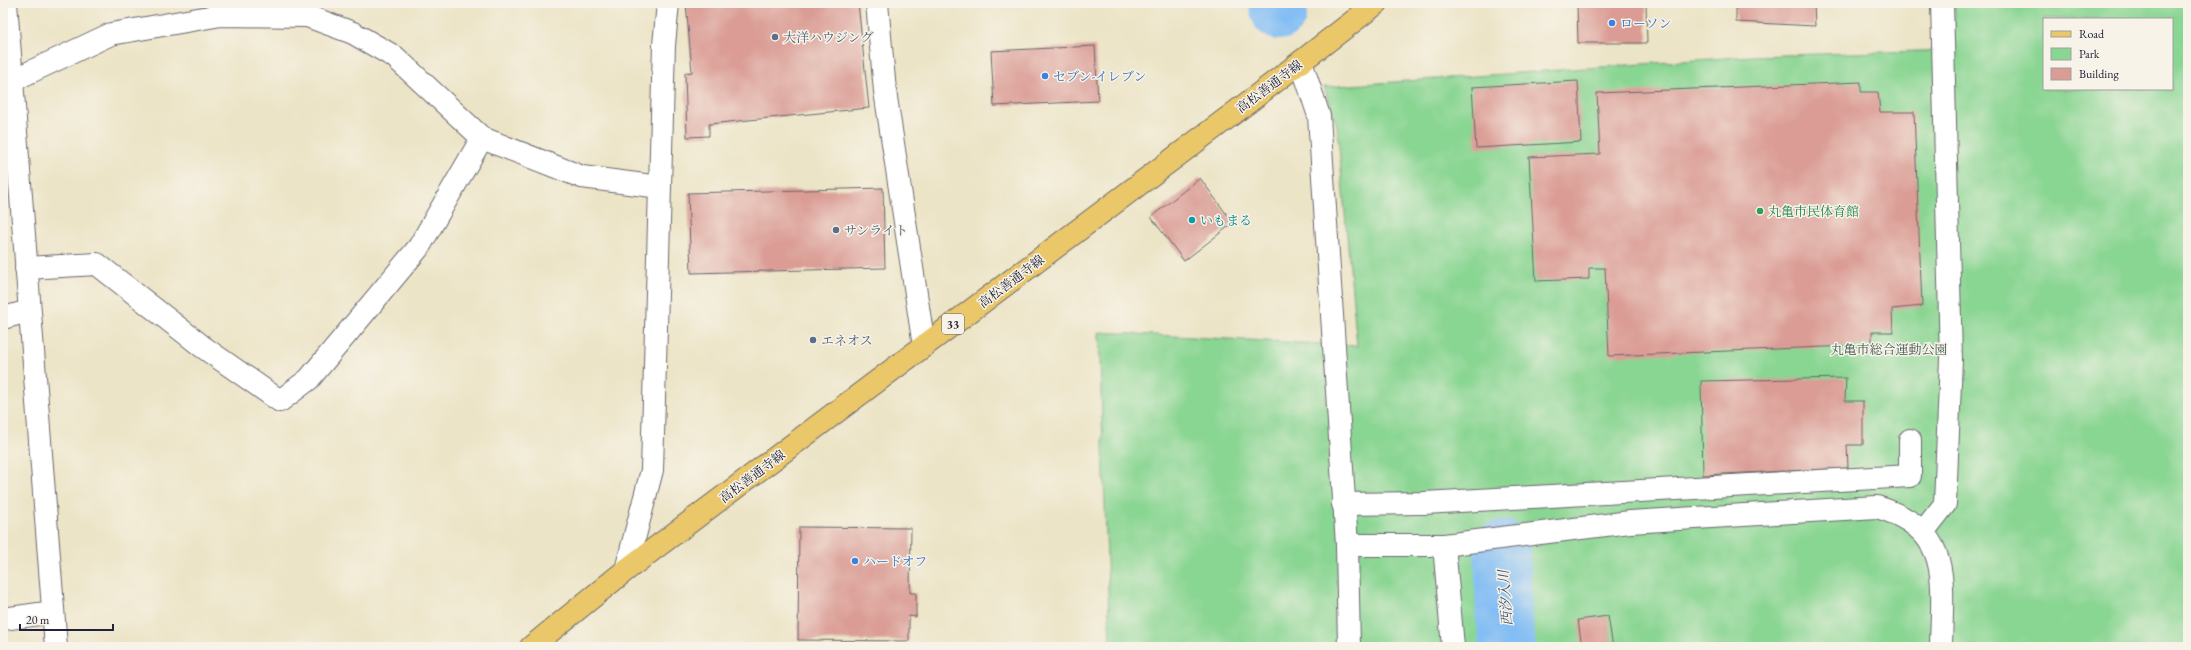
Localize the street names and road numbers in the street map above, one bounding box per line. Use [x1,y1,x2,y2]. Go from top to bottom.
street label: 高松善通寺線 [1233,56,1306,117]
street label: 高松善通寺線 [975,251,1048,312]
road number: 33 [942,314,964,334]
street label: 高松善通寺線 [716,446,789,507]

